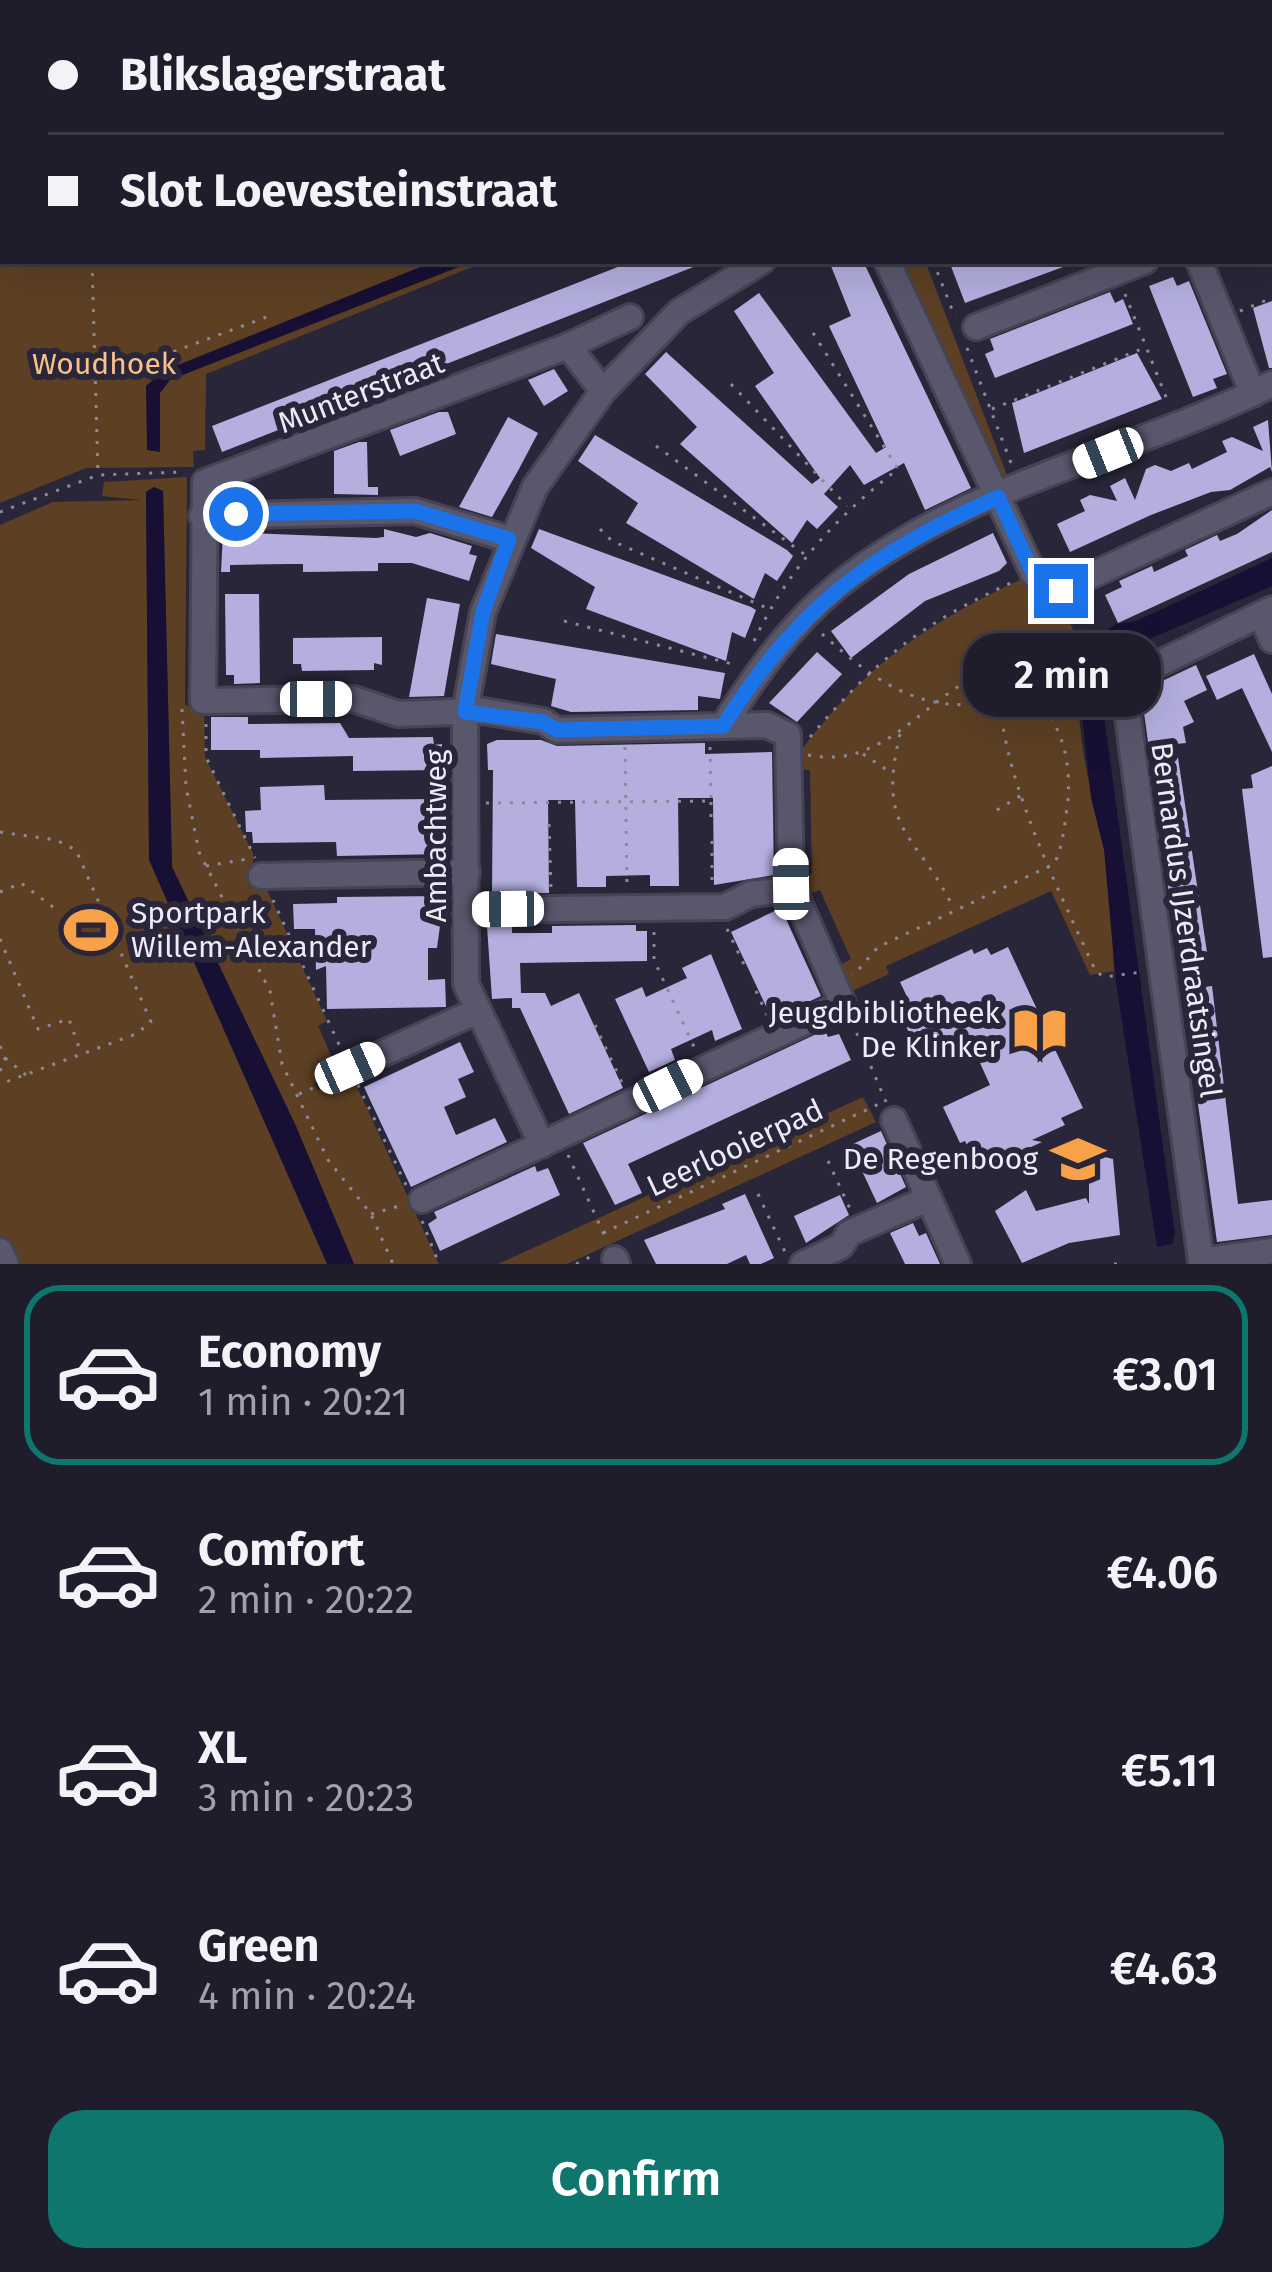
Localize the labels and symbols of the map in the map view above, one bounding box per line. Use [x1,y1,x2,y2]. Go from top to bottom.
street label: Munterstraat [273,345,449,441]
park label: Woudhoek [32,346,177,382]
car [1068,423,1148,483]
route start [209,487,263,541]
route end [1034,564,1088,618]
callout: 2 min [962,633,1160,717]
car [280,681,352,717]
street label: Bernardus IJzerdraatsingel [1143,740,1229,1100]
street label: Ambachtweg [418,749,454,922]
car [772,848,810,920]
car [472,890,544,928]
place label: Sportpark Willem-Alexander [131,895,372,965]
sports icon: Sportpark Willem-Alexander [62,901,120,959]
place label: Jeugdbibliotheek De Klinker [769,995,1001,1065]
library icon: Jeugdbibliotheek De Klinker [1011,1001,1069,1059]
car [310,1037,390,1099]
car [628,1054,708,1118]
street label: Leerlooierpad [641,1091,829,1205]
school or university icon: De Regenboog [1049,1130,1107,1188]
place label: De Regenboog [843,1141,1038,1177]

